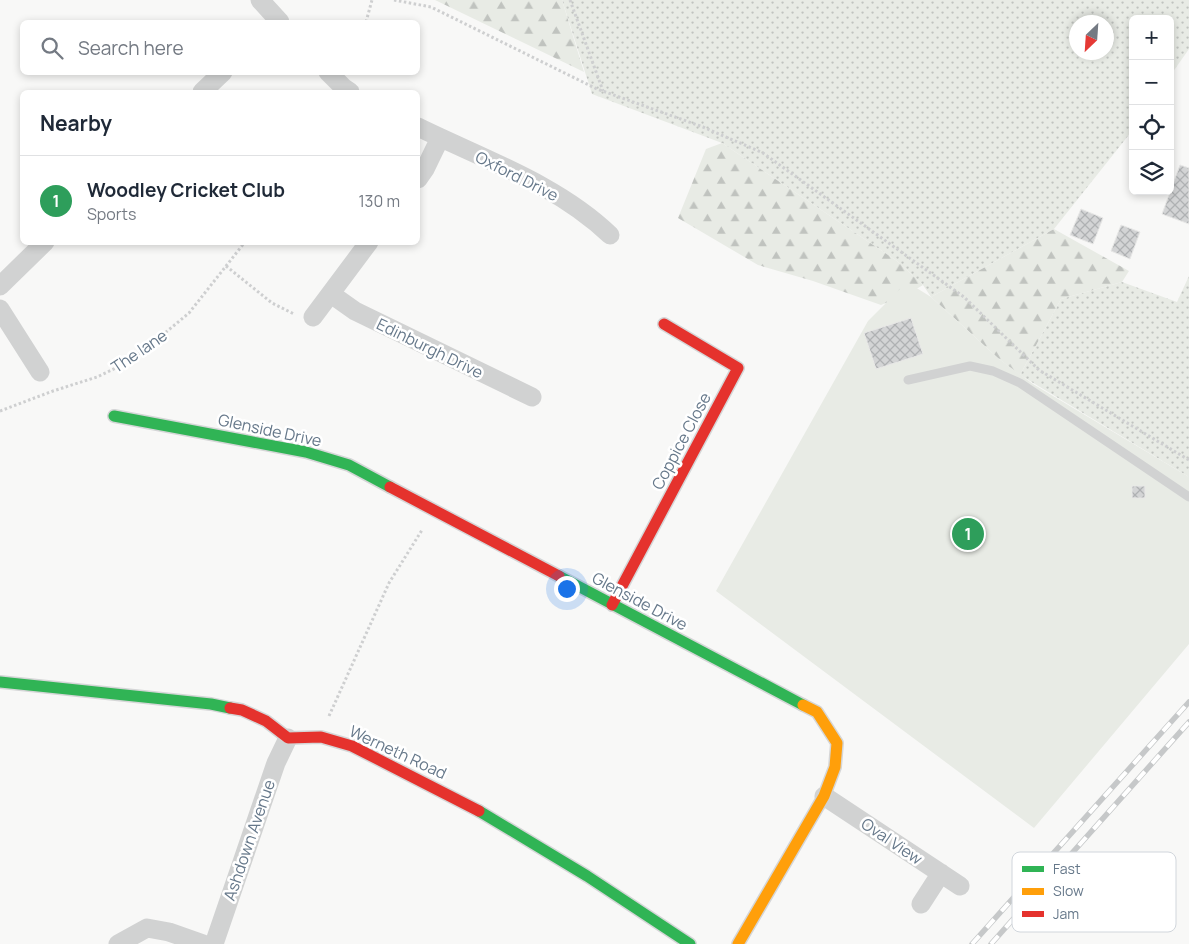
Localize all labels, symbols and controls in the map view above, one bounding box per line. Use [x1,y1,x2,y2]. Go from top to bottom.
north arrow [1069,15,1114,60]
map controls [1129,15,1174,195]
button: + [1129,15,1174,60]
search box [20,20,420,75]
icon: search [38,34,66,62]
text: Search here [78,35,184,61]
button: − [1129,60,1174,105]
button: locate [1129,105,1174,150]
text: Nearby [40,109,112,137]
street label: Oxford Drive [472,146,562,206]
button: layers [1129,150,1174,195]
text: Woodley Cricket Club [87,177,285,203]
text: 1 [52,190,60,212]
text: 130 m [358,190,400,212]
text: Sports [87,203,136,225]
street label: Edinburgh Drive [373,313,487,383]
street label: The lane [107,324,171,378]
street label: Coppice Close [646,389,716,493]
street label: Glenside Drive [216,408,324,452]
pin: 1 [952,515,984,553]
street label: Glenside Drive [588,567,692,635]
your location [554,576,580,602]
street label: Werneth Road [346,720,450,784]
street label: Ashdown Avenue [218,777,280,903]
street label: Oval View [857,812,927,870]
legend [1012,852,1176,932]
text: Fast [1053,859,1081,878]
text: Slow [1053,881,1084,900]
text: Jam [1053,904,1079,923]

